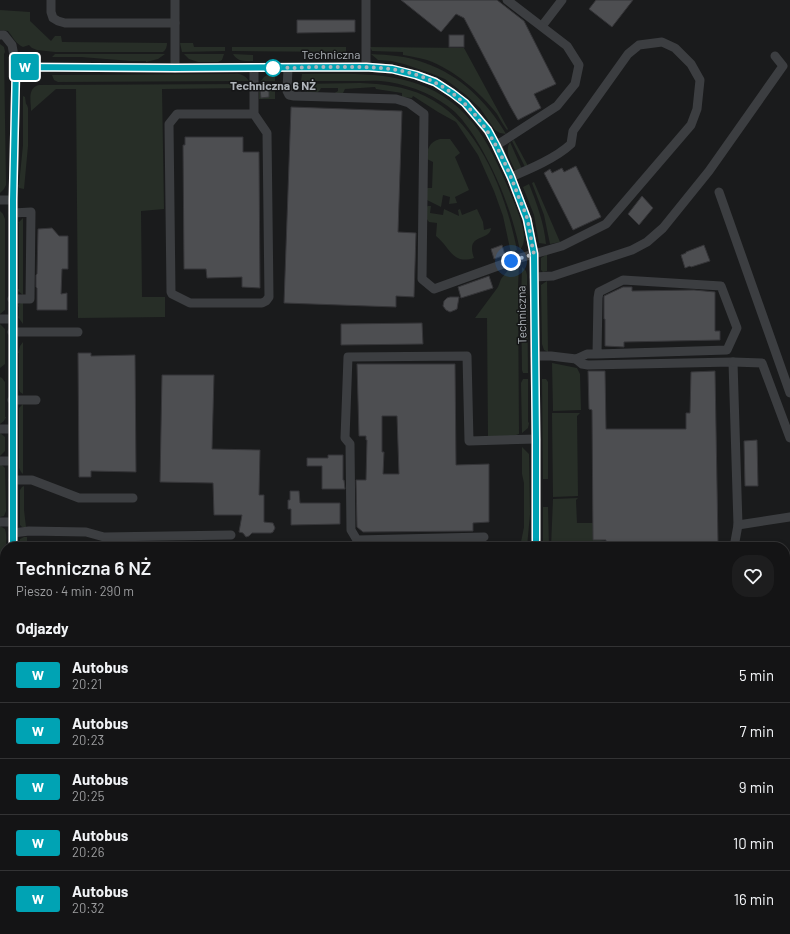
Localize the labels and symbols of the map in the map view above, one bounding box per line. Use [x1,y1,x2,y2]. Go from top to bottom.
street label: Techniczna [302,47,360,61]
line badge: W [12,54,38,80]
marker: Techniczna 6 NŻ [264,59,282,77]
place label: Techniczna 6 NŻ [230,78,316,92]
your location [501,251,521,271]
street label: Techniczna [513,285,529,345]

